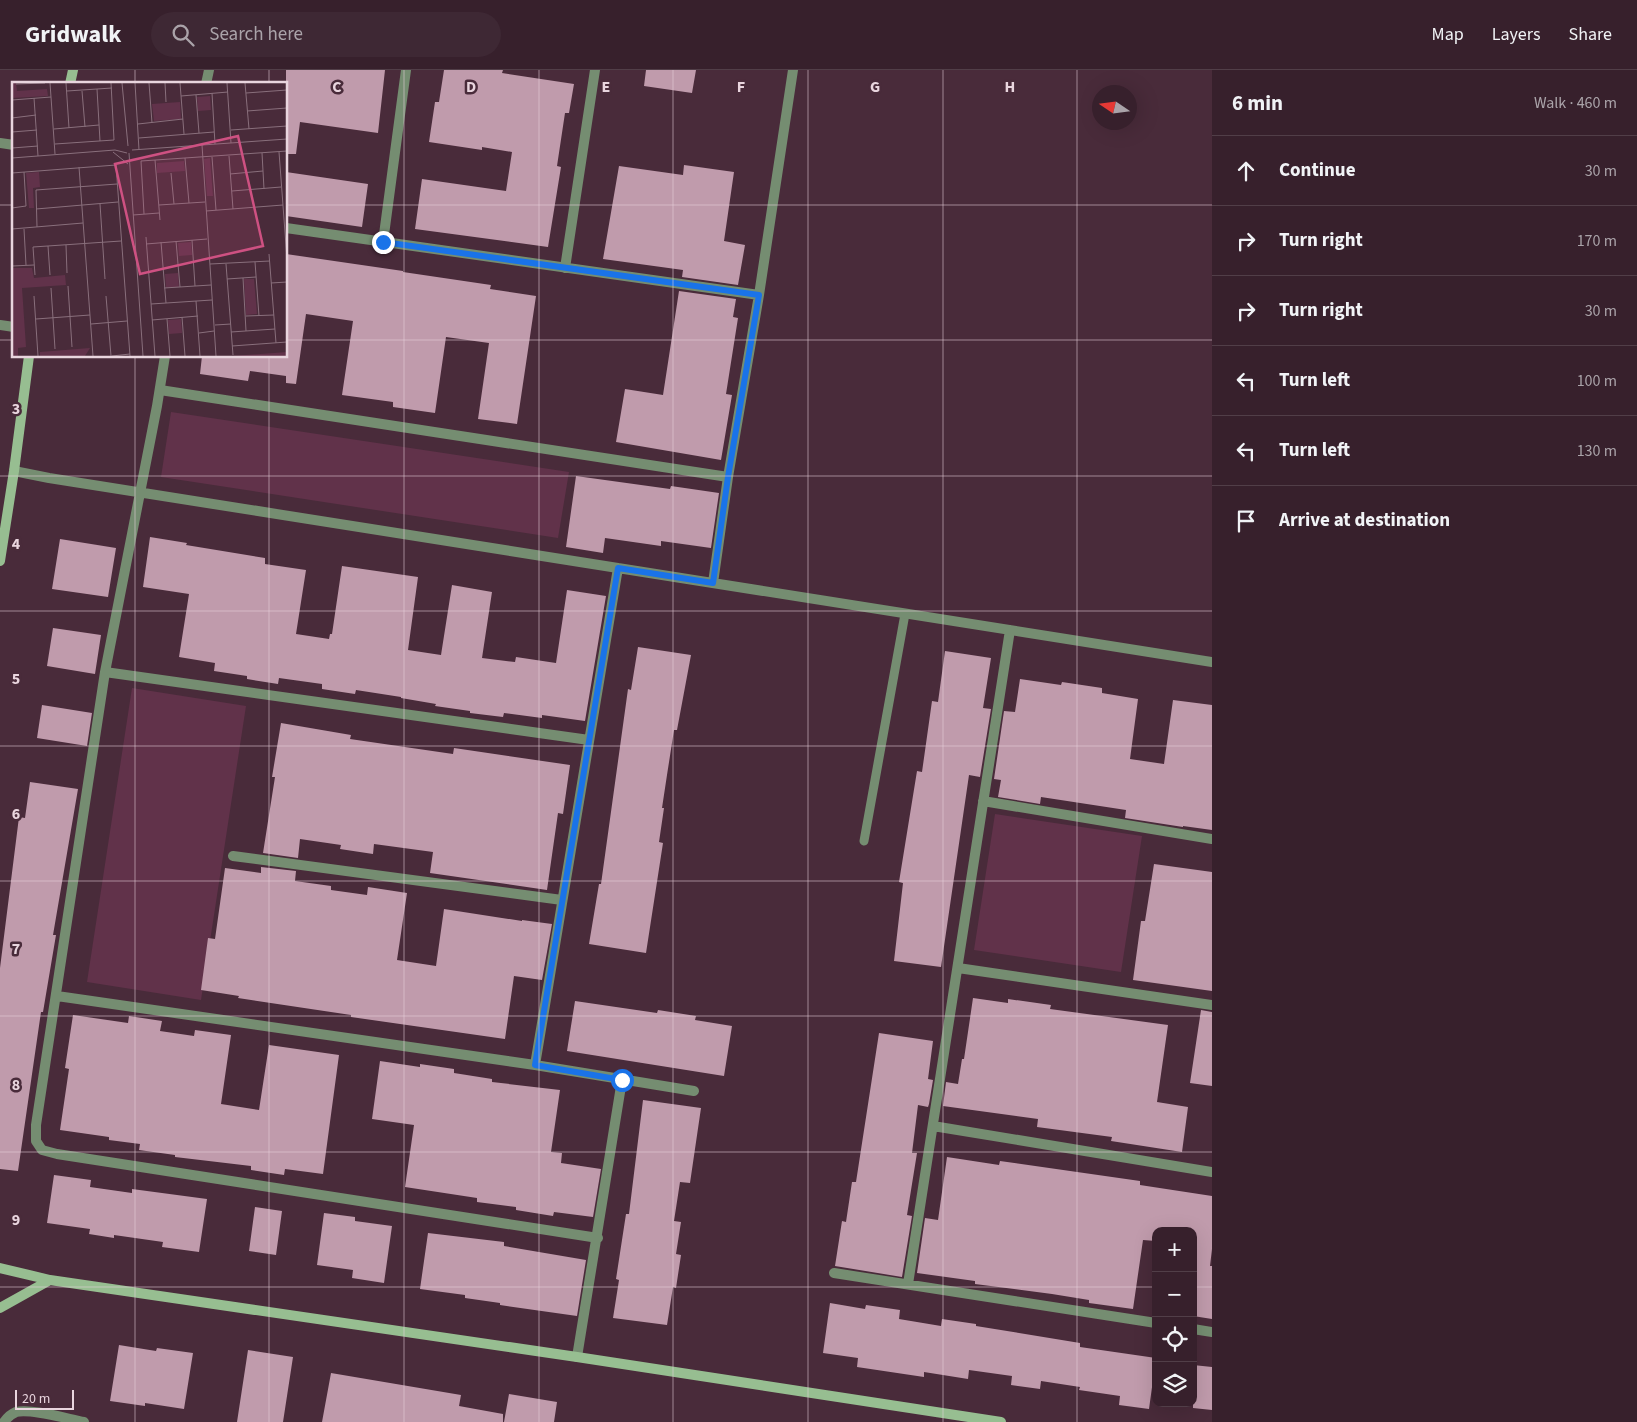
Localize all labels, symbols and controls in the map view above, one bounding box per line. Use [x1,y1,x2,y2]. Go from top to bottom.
search box [151,12,501,57]
text: Gridwalk [25,17,121,52]
icon: search [169,21,197,49]
text: Search here [209,21,303,48]
text: Map [1432,22,1464,47]
text: Layers [1492,22,1541,47]
text: Share [1569,22,1612,47]
text: C [332,76,342,98]
text: D [466,76,476,98]
text: E [602,76,610,98]
text: F [737,76,745,98]
text: G [870,76,880,98]
text: H [1005,76,1015,98]
inset map [12,82,288,358]
north arrow [1092,85,1137,130]
text: 6 min [1232,88,1283,118]
text: Walk · 460 m [1534,92,1617,114]
icon: ahead [1232,157,1260,185]
text: Continue [1279,157,1356,184]
text: 30 m [1585,160,1617,182]
icon: right [1232,227,1260,255]
text: Turn right [1279,227,1363,254]
text: 170 m [1577,230,1617,252]
route end [372,231,395,254]
icon: right [1232,297,1260,325]
text: Turn right [1279,297,1363,324]
text: 30 m [1585,300,1617,322]
icon: left [1232,367,1260,395]
text: Turn left [1279,367,1350,394]
text: 100 m [1577,370,1617,392]
text: 3 [12,398,20,420]
icon: left [1232,437,1260,465]
text: Turn left [1279,437,1350,464]
text: 130 m [1577,440,1617,462]
icon: arrive [1232,507,1260,535]
text: Arrive at destination [1279,507,1450,534]
text: 4 [12,533,21,555]
text: 5 [12,668,20,690]
text: 6 [12,803,20,825]
text: 7 [12,938,20,960]
route start [611,1069,634,1092]
text: 8 [12,1074,20,1096]
text: 9 [12,1209,20,1231]
map controls [1152,1227,1197,1407]
button: + [1152,1227,1197,1272]
button: − [1152,1272,1197,1317]
button: locate [1152,1317,1197,1362]
button: layers [1152,1362,1197,1407]
scale bar [15,1387,74,1410]
text: 20 m [22,1389,50,1409]

